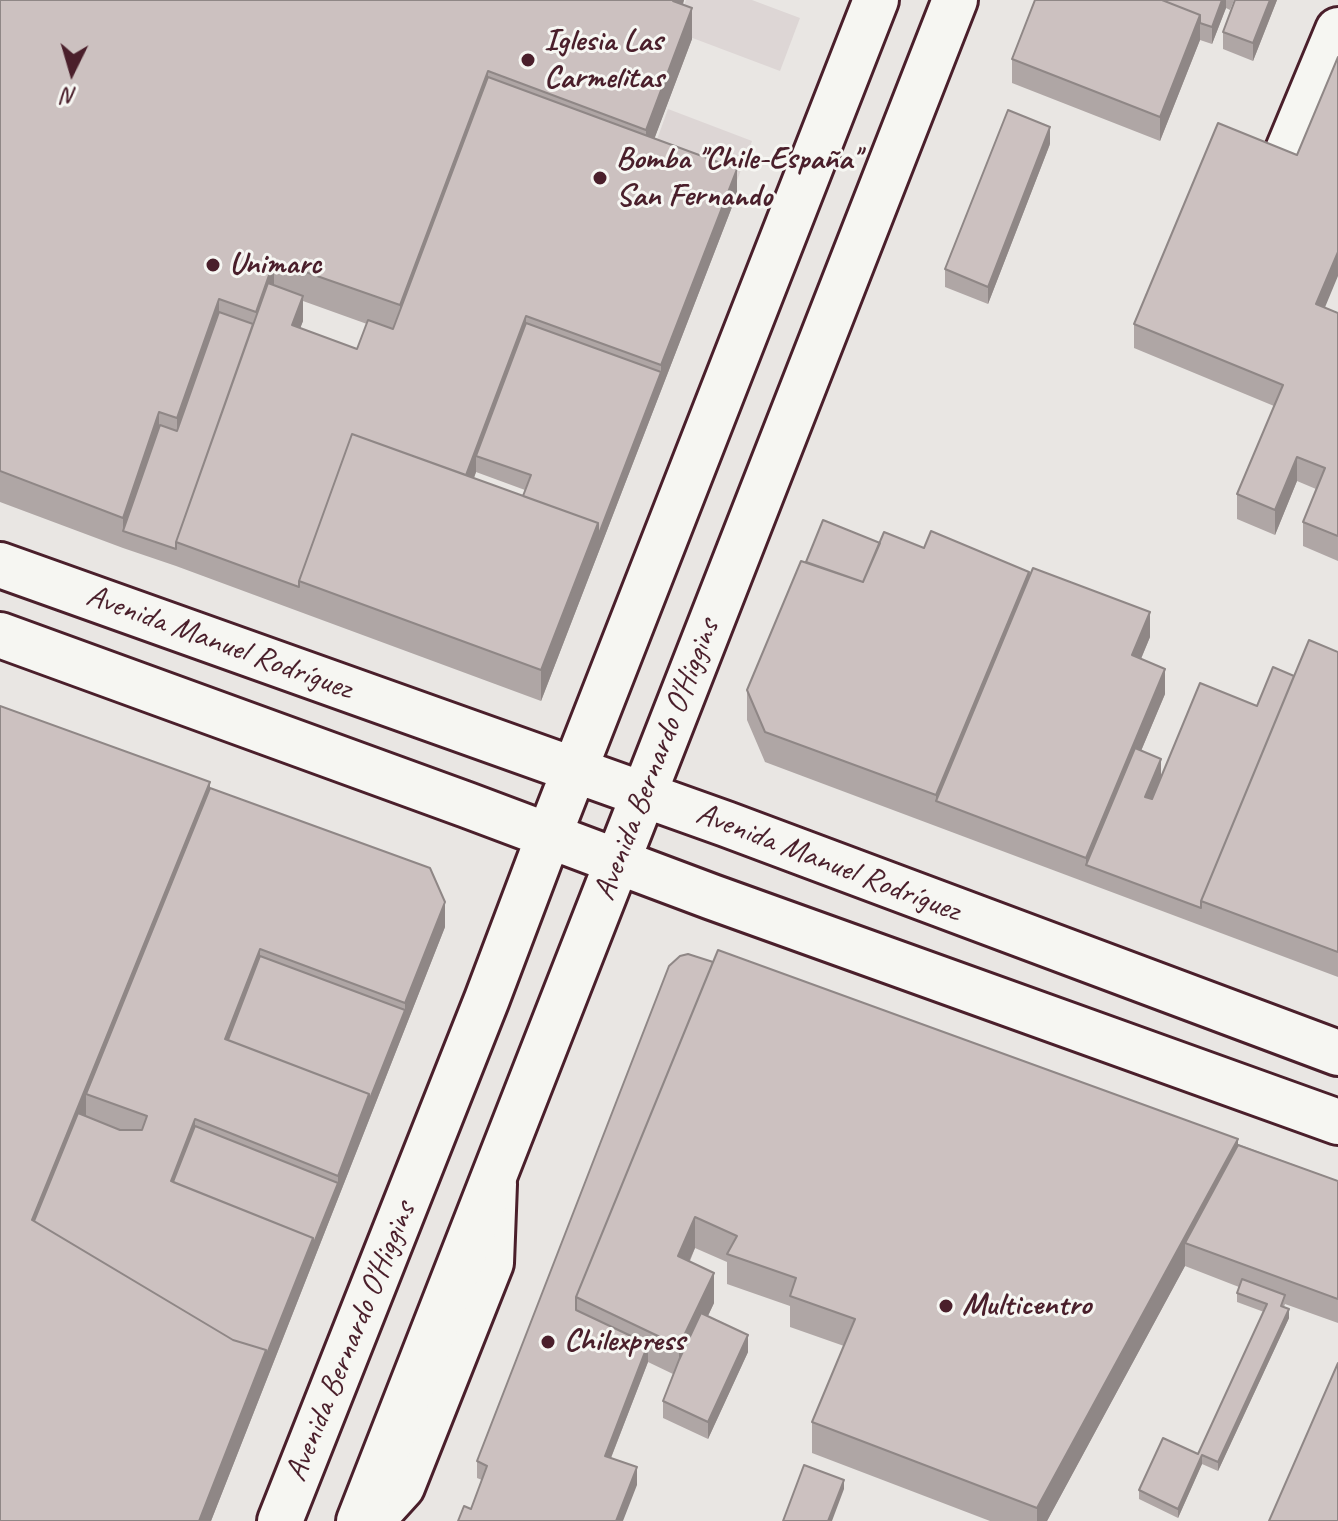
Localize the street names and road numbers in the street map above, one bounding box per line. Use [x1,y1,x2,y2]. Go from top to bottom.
street label: Avenida Manuel Rodríguez [81,577,357,709]
street label: Avenida Bernardo O'Higgins [586,614,728,906]
street label: Avenida Manuel Rodríguez [691,795,965,931]
street label: Avenida Bernardo O'Higgins [277,1197,425,1487]

